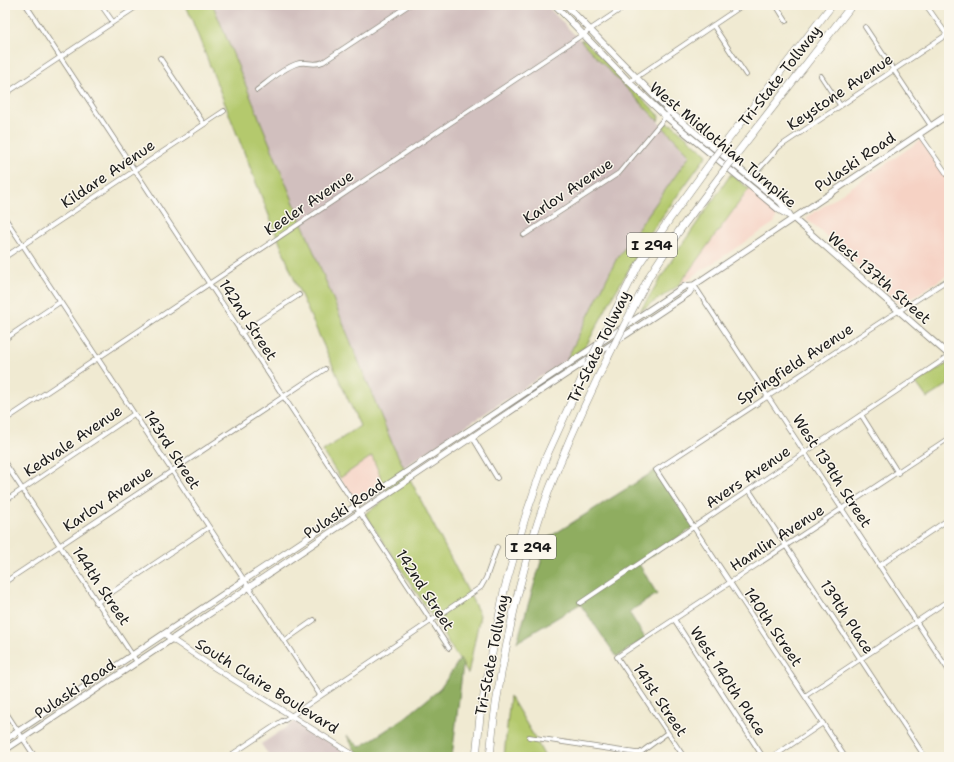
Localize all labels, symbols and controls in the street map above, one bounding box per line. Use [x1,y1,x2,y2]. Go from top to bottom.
street label: Tri-State Tollway [734,21,826,131]
street label: Keystone Avenue [783,49,897,135]
street label: West Midlothian Turnpike [645,78,801,212]
street label: Pulaski Road [811,127,900,196]
street label: Kildare Avenue [57,135,159,213]
street label: Karlov Avenue [519,153,617,229]
street label: Keeler Avenue [260,166,358,240]
street label: West 137th Street [823,228,935,328]
road number: I 294 [627,233,677,257]
street label: 142nd Street [214,276,282,364]
street label: Tri-State Tollway [563,287,635,407]
street label: Springfield Avenue [733,319,857,409]
street label: Kedvale Avenue [20,401,126,481]
street label: 143rd Street [139,407,205,493]
street label: West 139th Street [788,410,876,532]
street label: Avers Avenue [702,441,794,513]
street label: Karlov Avenue [59,461,157,537]
street label: Pulaski Road [300,474,389,543]
street label: Hamlin Avenue [726,500,828,576]
road number: I 294 [506,535,556,559]
street label: 144th Street [67,543,135,629]
street label: 142nd Street [391,546,459,634]
street label: 139th Place [816,576,878,658]
street label: 140th Street [739,584,807,670]
street label: Tri-State Tollway [470,593,514,717]
street label: West 140th Place [685,623,771,739]
street label: South Claire Boulevard [192,634,343,739]
street label: Pulaski Road [31,654,120,723]
street label: 141st Street [628,660,692,740]

